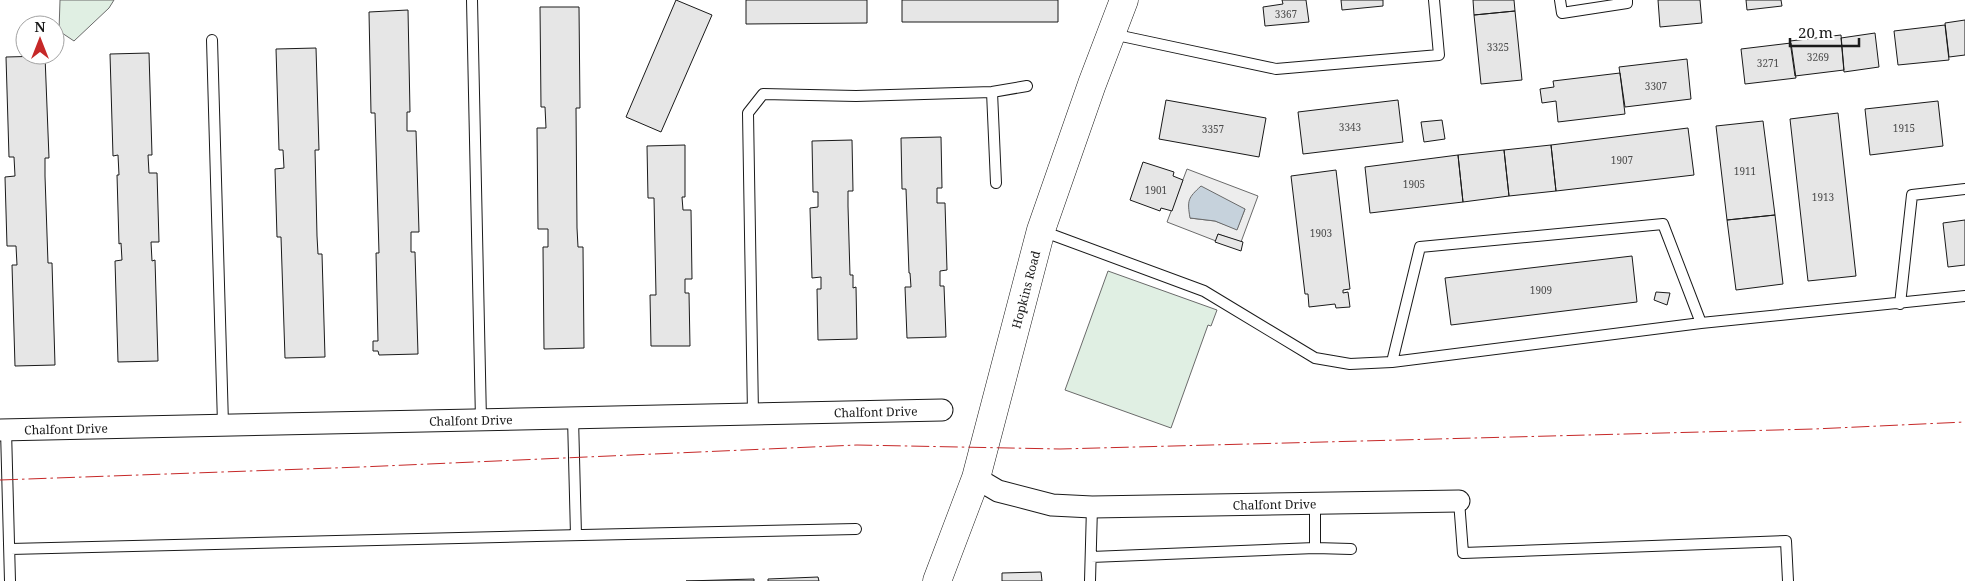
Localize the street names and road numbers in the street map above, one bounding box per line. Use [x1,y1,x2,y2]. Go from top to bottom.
street label: Hopkins Road [1007,248,1044,330]
street label: Chalfont Drive [834,402,918,421]
street label: Chalfont Drive [429,411,513,429]
street label: Chalfont Drive [24,419,108,438]
street label: Chalfont Drive [1233,495,1317,513]

